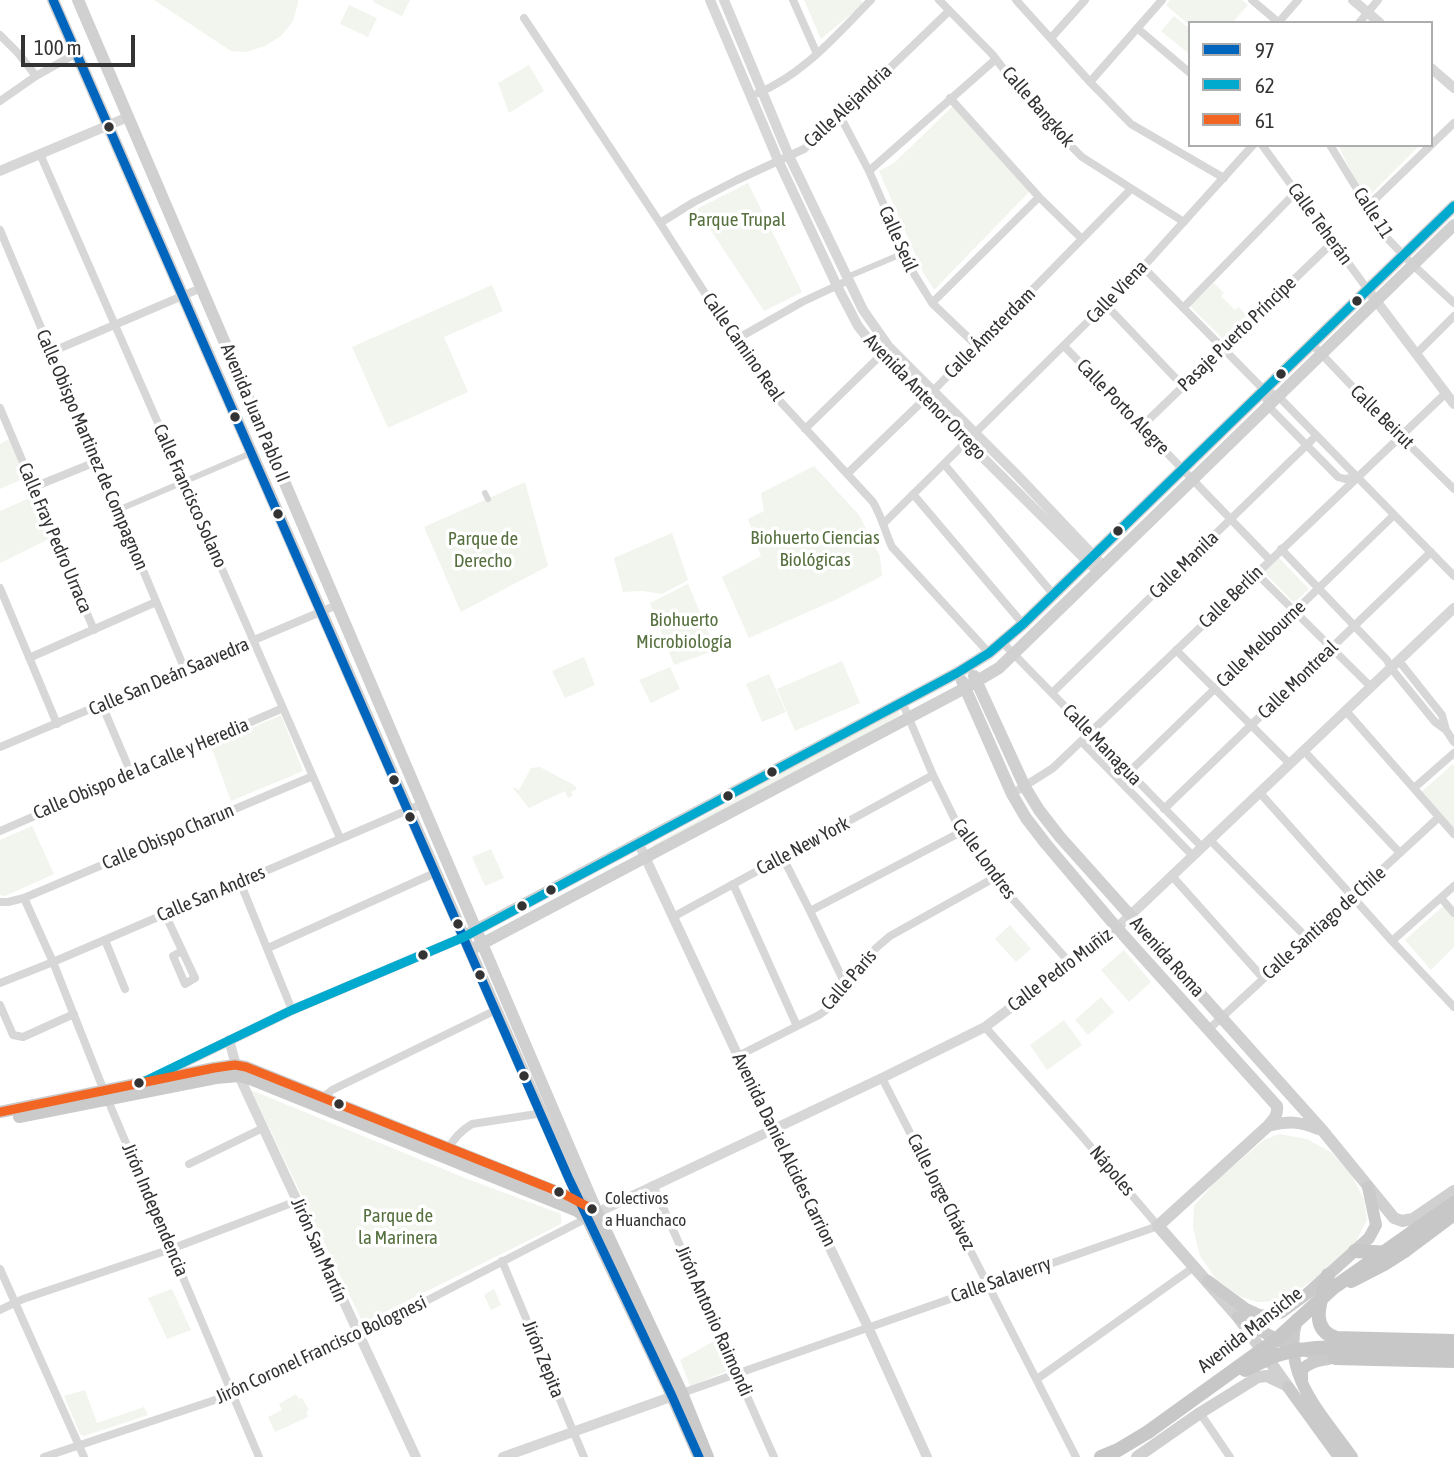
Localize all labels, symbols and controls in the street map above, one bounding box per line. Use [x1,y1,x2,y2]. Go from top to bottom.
scale bar [24,21,138,65]
legend [1188,21,1433,147]
text: 100 m [34,35,82,59]
text: 97 [1255,38,1275,62]
street label: Calle Alejandria [799,60,897,152]
street label: Calle Bangkok [997,62,1079,152]
text: 62 [1255,73,1275,97]
text: 61 [1255,108,1275,132]
unlabelled marker [102,120,116,134]
street label: Calle Teherán [1283,179,1357,269]
street label: Calle 11 [1348,183,1398,243]
street label: Calle Seúl [873,203,923,275]
park label: Parque Trupal [688,209,786,231]
street label: Calle Viena [1081,256,1153,328]
street label: Pasaje Puerto Príncipe [1173,272,1301,396]
street label: Calle Ámsterdam [940,283,1040,383]
street label: Calle Camino Real [697,289,789,405]
unlabelled marker [1350,294,1364,308]
street label: Calle Obispo Martinez de Compagnon [31,326,153,574]
street label: Avenida Antenor Orrego [859,329,991,465]
street label: Avenida Juan Pablo II [216,340,294,486]
street label: Calle Porto Alegre [1072,354,1174,460]
unlabelled marker [1274,367,1288,381]
street label: Calle Beirut [1345,380,1419,454]
unlabelled marker [228,410,242,424]
street label: Calle Francisco Solano [148,421,232,571]
street label: Calle Fray Pedro Urraca [13,460,97,616]
unlabelled marker [271,507,285,521]
unlabelled marker [1111,524,1125,538]
street label: Calle Manila [1145,526,1223,604]
park label: Biohuerto Ciencias Biológicas [750,527,880,571]
park label: Parque de Derecho [448,528,518,572]
street label: Calle Berlín [1194,561,1268,633]
street label: Calle Melbourne [1212,596,1310,692]
park label: Biohuerto Microbiología [636,609,732,653]
street label: Calle San Deán Saavedra [85,633,253,721]
street label: Calle Montreal [1253,636,1343,724]
street label: Calle Managua [1058,700,1146,790]
street label: Calle Obispo de la Calle y Heredia [30,713,252,825]
unlabelled marker [765,765,779,779]
unlabelled marker [387,773,401,787]
unlabelled marker [721,789,735,803]
street label: Calle Obispo Charun [99,799,237,875]
unlabelled marker [403,810,417,824]
street label: Calle New York [752,812,854,880]
street label: Calle Londres [947,814,1021,904]
street label: Calle San Andres [153,861,269,927]
street label: Calle Santiago de Chile [1258,862,1390,984]
unlabelled marker [544,883,558,897]
unlabelled marker [515,899,529,913]
street label: Avenida Roma [1125,912,1209,1002]
unlabelled marker [451,917,465,931]
street label: Calle Pedro Muñiz [1003,923,1117,1017]
street label: Calle Paris [816,945,882,1015]
unlabelled marker [416,948,430,962]
unlabelled marker [473,968,487,982]
street label: Avenida Daniel Alcides Carrion [727,1049,841,1251]
unlabelled marker [517,1069,531,1083]
unlabelled marker [132,1076,146,1090]
unlabelled marker [332,1097,346,1111]
street label: Calle Jorge Chávez [902,1130,980,1254]
street label: Jirón Independencia [117,1140,193,1280]
street label: Nápoles [1085,1141,1139,1201]
unlabelled marker [552,1185,566,1199]
place label: Colectivos a Huanchaco [605,1189,686,1229]
street label: Jirón San Martín [286,1194,352,1306]
marker: Colectivos a Huanchaco [585,1202,599,1216]
park label: Parque de la Marinera [358,1205,438,1249]
street label: Jirón Antonio Raimondi [671,1242,757,1400]
street label: Calle Salaverry [948,1252,1054,1308]
street label: Avenida Mansiche [1193,1282,1307,1378]
street label: Jirón Coronel Francisco Bolognesi [212,1291,430,1409]
street label: Jirón Zepita [517,1317,569,1401]

